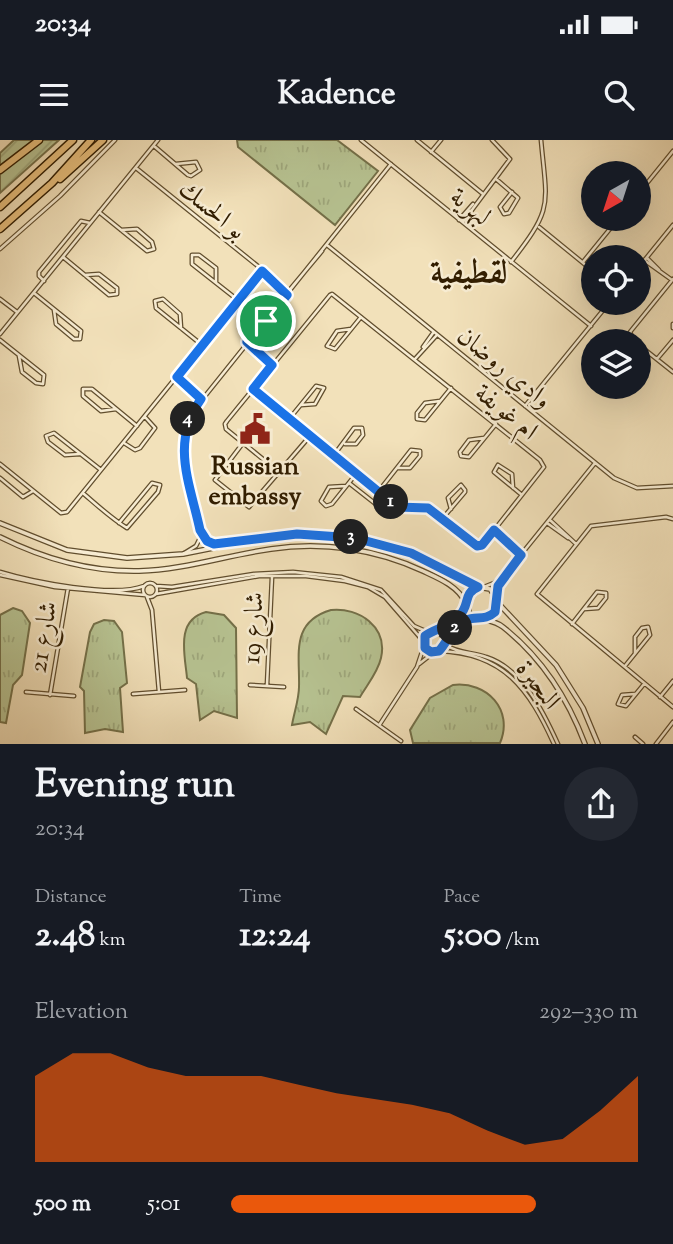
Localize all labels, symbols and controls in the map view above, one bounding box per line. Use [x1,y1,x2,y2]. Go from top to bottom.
text: 20:34 [35,6,91,43]
text: Kadence [277,72,396,118]
icon: menu [35,76,73,114]
icon: search [600,76,638,114]
north arrow [581,161,651,231]
map controls [581,161,651,399]
street label: بو الحسك [170,172,253,250]
street label: لبهرية [441,180,498,236]
button: locate [581,245,651,315]
district label: لقطيفية [430,251,508,299]
pin [236,291,296,351]
icon: arrive [247,302,285,340]
street label: وادي روضان [448,319,559,419]
button: layers [581,329,651,399]
street label: ام غويفة [465,376,545,452]
pin: 4 [170,402,206,436]
text: 4 [183,405,192,432]
public building icon: Russian embassy [238,412,272,446]
place label: Russian embassy [209,449,302,516]
pin: 1 [374,484,408,520]
text: 1 [387,488,394,515]
pin: 3 [334,520,368,554]
text: 3 [347,523,354,550]
street label: شارع 19 [234,591,276,665]
street label: شارع 21 [21,599,69,676]
pin: 2 [438,610,472,645]
text: 2 [450,614,459,641]
street label: البحيرة [506,653,568,718]
text: Evening run [35,760,235,814]
button: share [564,767,638,841]
text: 20:34 [35,813,85,846]
text: Distance [35,884,107,911]
text: Time [239,884,282,911]
text: Pace [444,884,480,911]
text: 2.48 [35,911,95,962]
text: 12:24 [239,911,311,962]
text: 5:00 [444,911,501,962]
text: km [95,927,125,954]
text: /km [501,927,540,954]
text: Elevation [35,996,128,1029]
text: 292–330 m [539,996,638,1029]
text: 500 m [35,1188,91,1221]
text: 5:01 [147,1188,180,1221]

